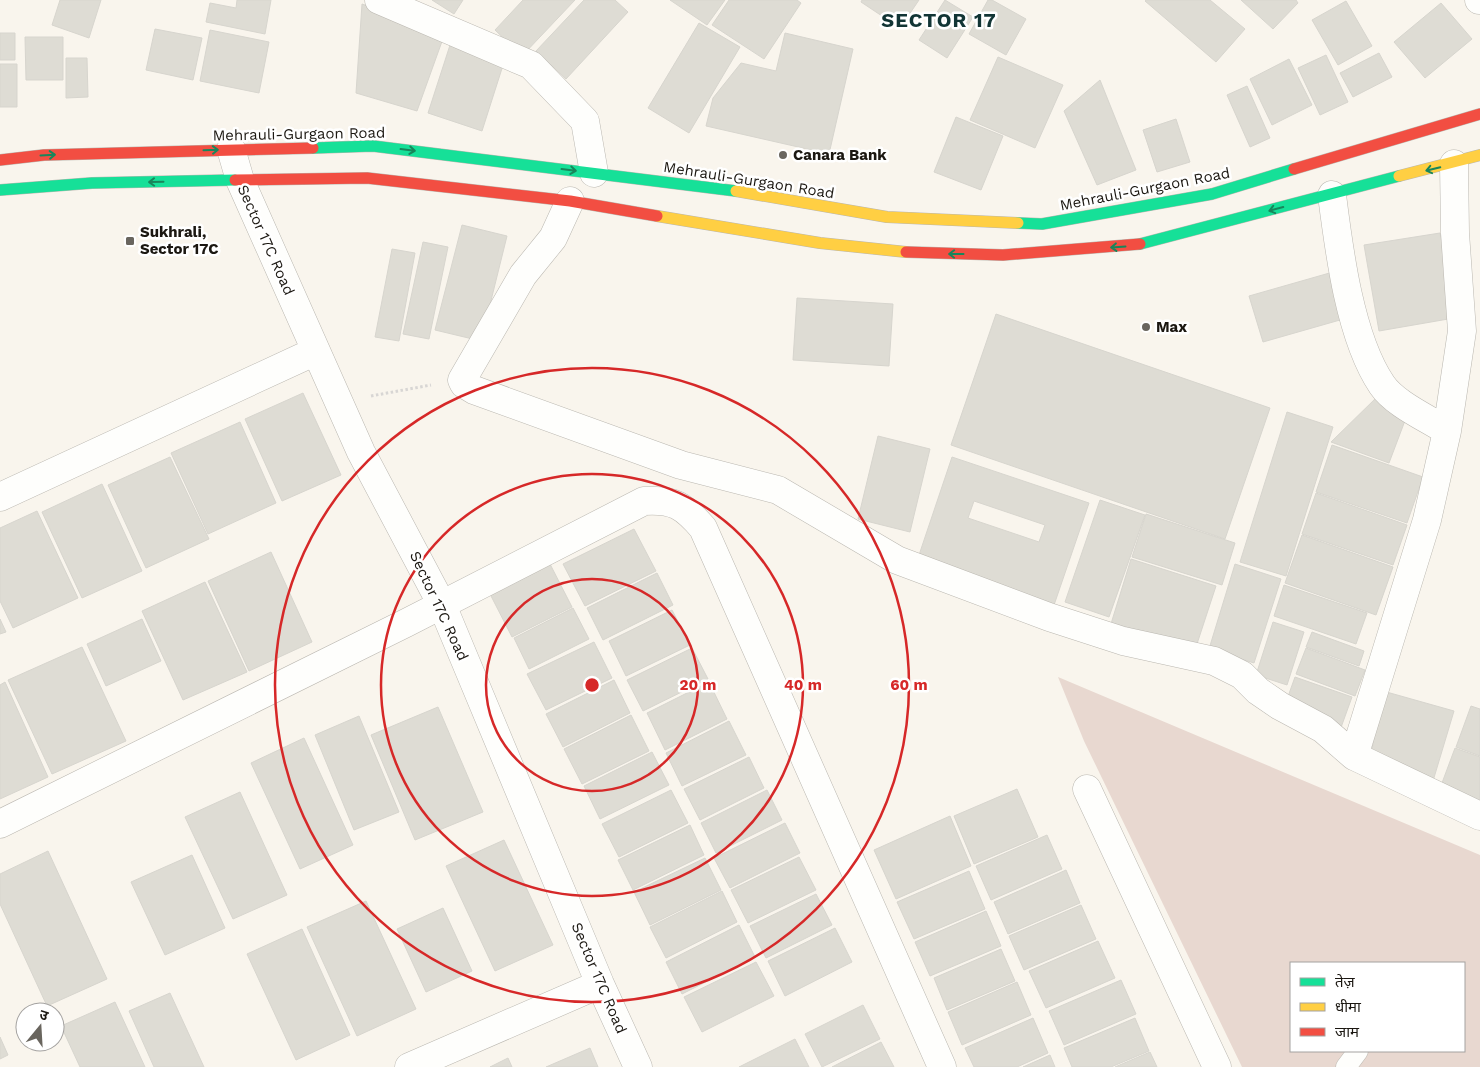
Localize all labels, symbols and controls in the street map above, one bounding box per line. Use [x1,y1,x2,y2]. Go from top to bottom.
district label: SECTOR 17 [881,8,997,32]
street label: Mehrauli-Gurgaon Road [212,123,386,145]
one-way arrow [202,145,219,155]
one-way arrow [400,145,416,155]
place label: Canara Bank [793,146,887,164]
marker: Canara Bank [777,149,789,161]
one-way arrow [40,150,56,159]
street label: Mehrauli-Gurgaon Road [662,158,836,202]
street label: Mehrauli-Gurgaon Road [1058,164,1232,214]
one-way arrow [561,165,577,175]
one-way arrow [1426,165,1442,174]
one-way arrow [148,177,164,186]
street label: Sector 17C Road [234,182,298,298]
one-way arrow [1268,205,1284,214]
place label: Sukhrali, Sector 17C [140,223,219,258]
marker: Sukhrali, Sector 17C [124,235,136,247]
one-way arrow [1110,243,1126,252]
one-way arrow [948,249,964,259]
place label: Max [1156,318,1187,336]
marker: Max [1140,321,1152,333]
street label: Sector 17C Road [406,548,472,664]
centre of rings [583,676,601,694]
text: 20 m [679,676,717,694]
text: 40 m [784,676,822,694]
text: 60 m [890,676,928,694]
street label: Sector 17C Road [568,920,630,1036]
legend [1290,962,1465,1052]
text: तेज़ [1335,973,1356,991]
text: धीमा [1335,998,1362,1016]
north arrow [15,1002,65,1052]
text: उ [38,1006,51,1024]
text: जाम [1335,1023,1360,1041]

